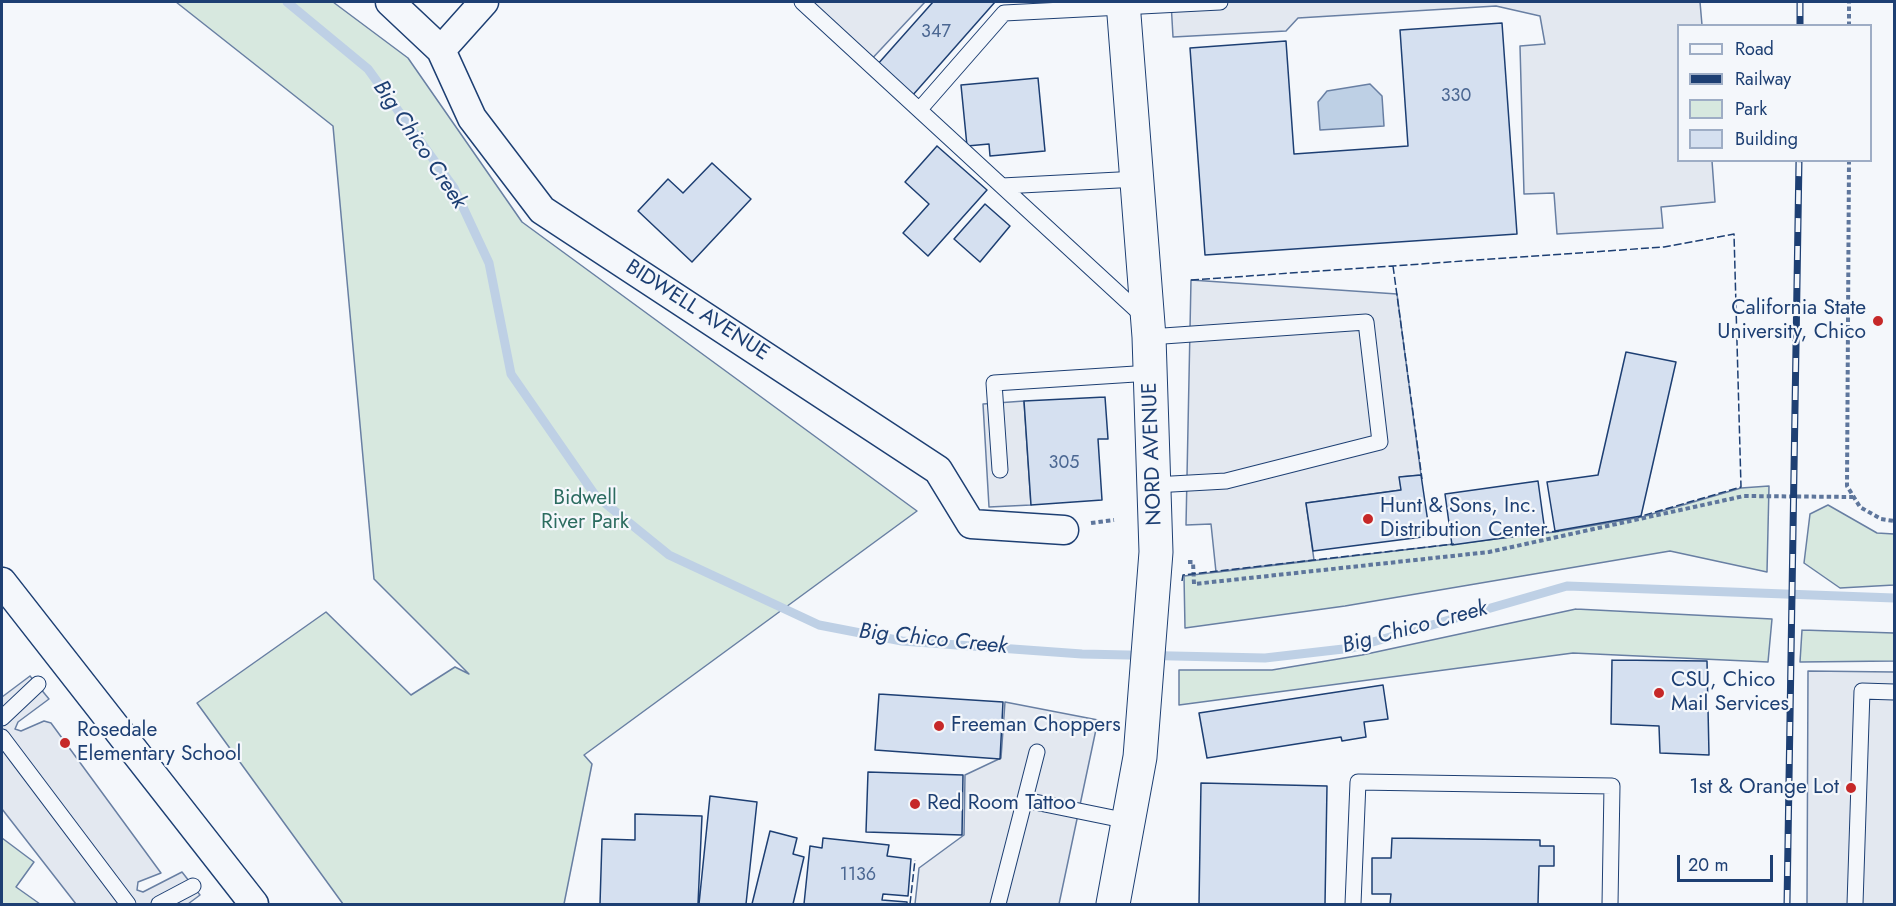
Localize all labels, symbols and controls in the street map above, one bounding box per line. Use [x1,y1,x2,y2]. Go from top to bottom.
house number: 347 [921,22,951,44]
legend [1677,24,1872,162]
text: Road [1735,36,1774,62]
text: Railway [1735,66,1791,92]
water label: Big Chico Creek [366,76,472,214]
house number: 330 [1441,86,1471,108]
text: Park [1735,96,1767,122]
text: Building [1735,126,1798,152]
street label: BIDWELL AVENUE [620,255,774,367]
place label: California State University, Chico [1717,296,1866,346]
marker: California State University, Chico [1871,314,1885,328]
street label: NORD AVENUE [1138,382,1168,526]
house number: 305 [1049,453,1079,475]
park label: Bidwell River Park [541,486,629,536]
place label: Hunt & Sons, Inc. Distribution Center [1380,494,1547,544]
marker: Hunt & Sons, Inc. Distribution Center [1361,512,1375,526]
water label: Big Chico Creek [1340,596,1490,660]
water label: Big Chico Creek [857,619,1009,661]
place label: CSU, Chico Mail Services [1671,668,1789,718]
marker: CSU, Chico Mail Services [1652,686,1666,700]
place label: Freeman Choppers [951,713,1121,739]
place label: Rosedale Elementary School [77,718,241,768]
marker: Freeman Choppers [932,719,946,733]
marker: Rosedale Elementary School [58,736,72,750]
place label: 1st & Orange Lot [1689,775,1839,801]
marker: 1st & Orange Lot [1844,781,1858,795]
place label: Red Room Tattoo [927,791,1076,817]
marker: Red Room Tattoo [908,797,922,811]
scale bar [1680,843,1776,881]
text: 20 m [1688,852,1728,878]
house number: 1136 [840,865,876,887]

